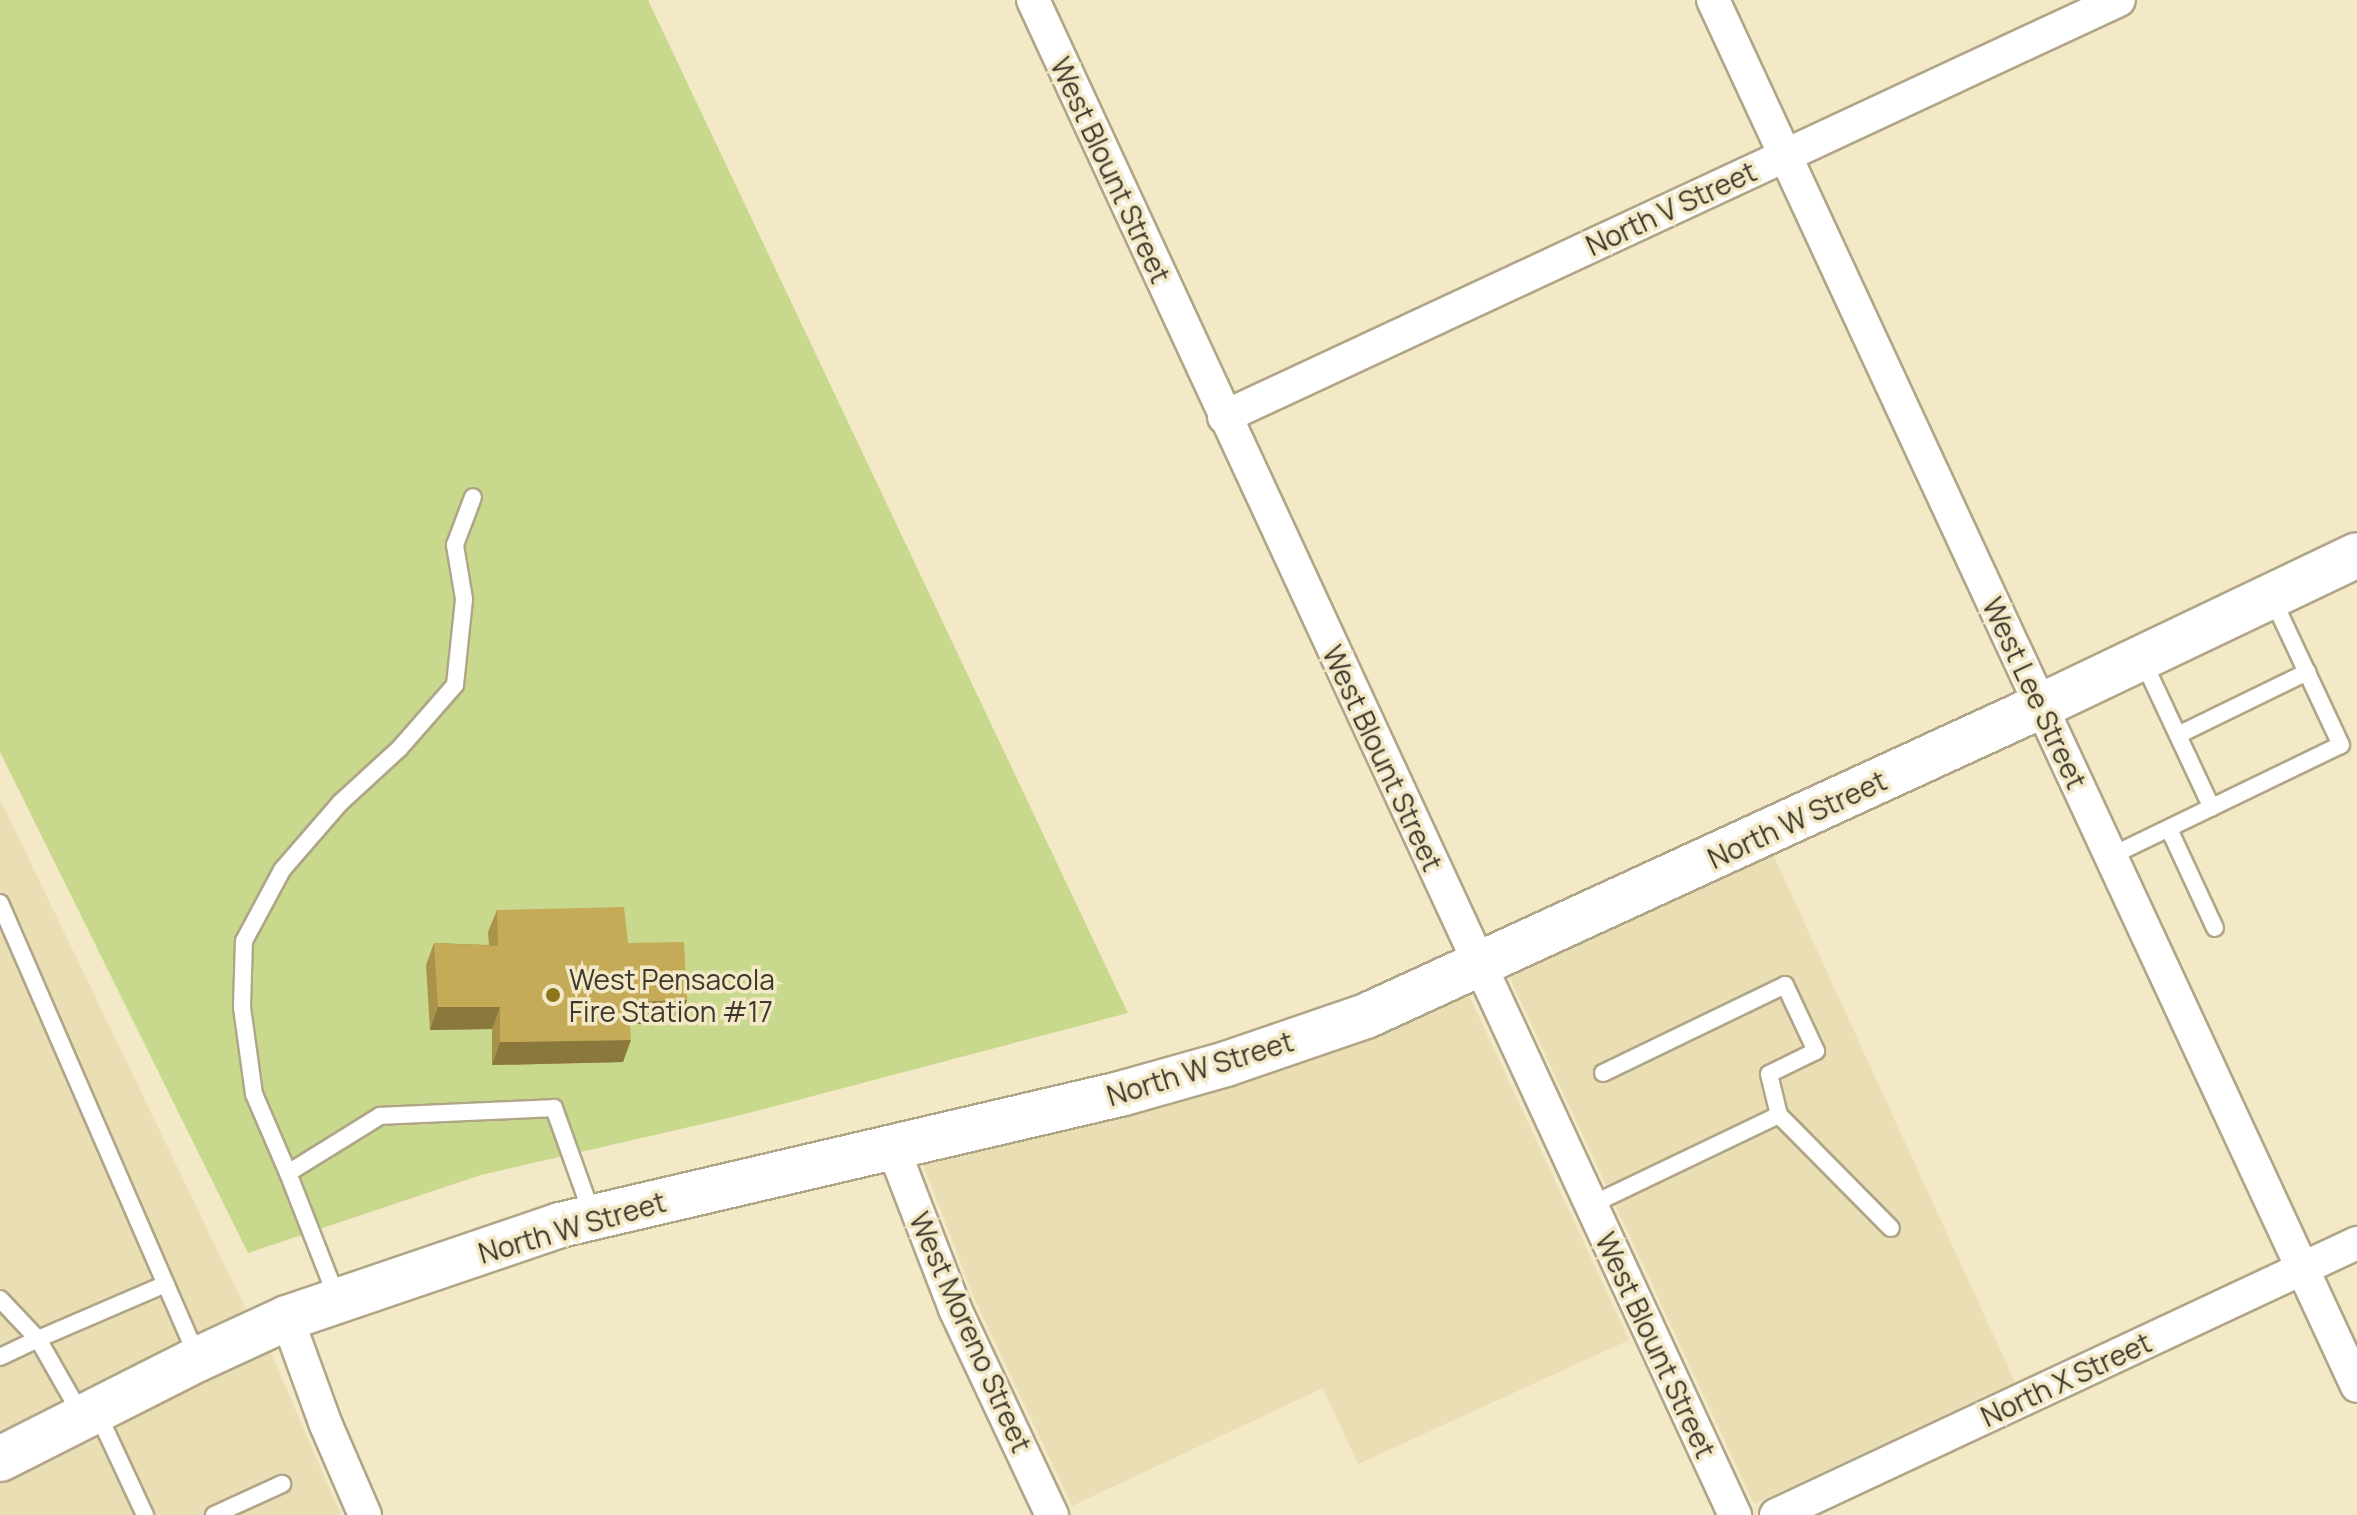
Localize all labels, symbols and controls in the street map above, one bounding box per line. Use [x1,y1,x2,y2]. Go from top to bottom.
street label: West Blount Street [1044,52,1178,288]
street label: North V Street [1581,154,1761,262]
street label: West Lee Street [1976,592,2094,794]
street label: West Blount Street [1316,640,1450,876]
street label: North W Street [1702,763,1892,875]
place label: West Pensacola Fire Station #17 [569,962,775,1028]
marker: West Pensacola Fire Station #17 [544,986,562,1004]
street label: North W Street [1103,1024,1297,1112]
street label: North W Street [474,1184,670,1270]
street label: West Moreno Street [903,1207,1039,1457]
street label: West Blount Street [1589,1227,1723,1463]
street label: North X Street [1975,1325,2157,1433]

